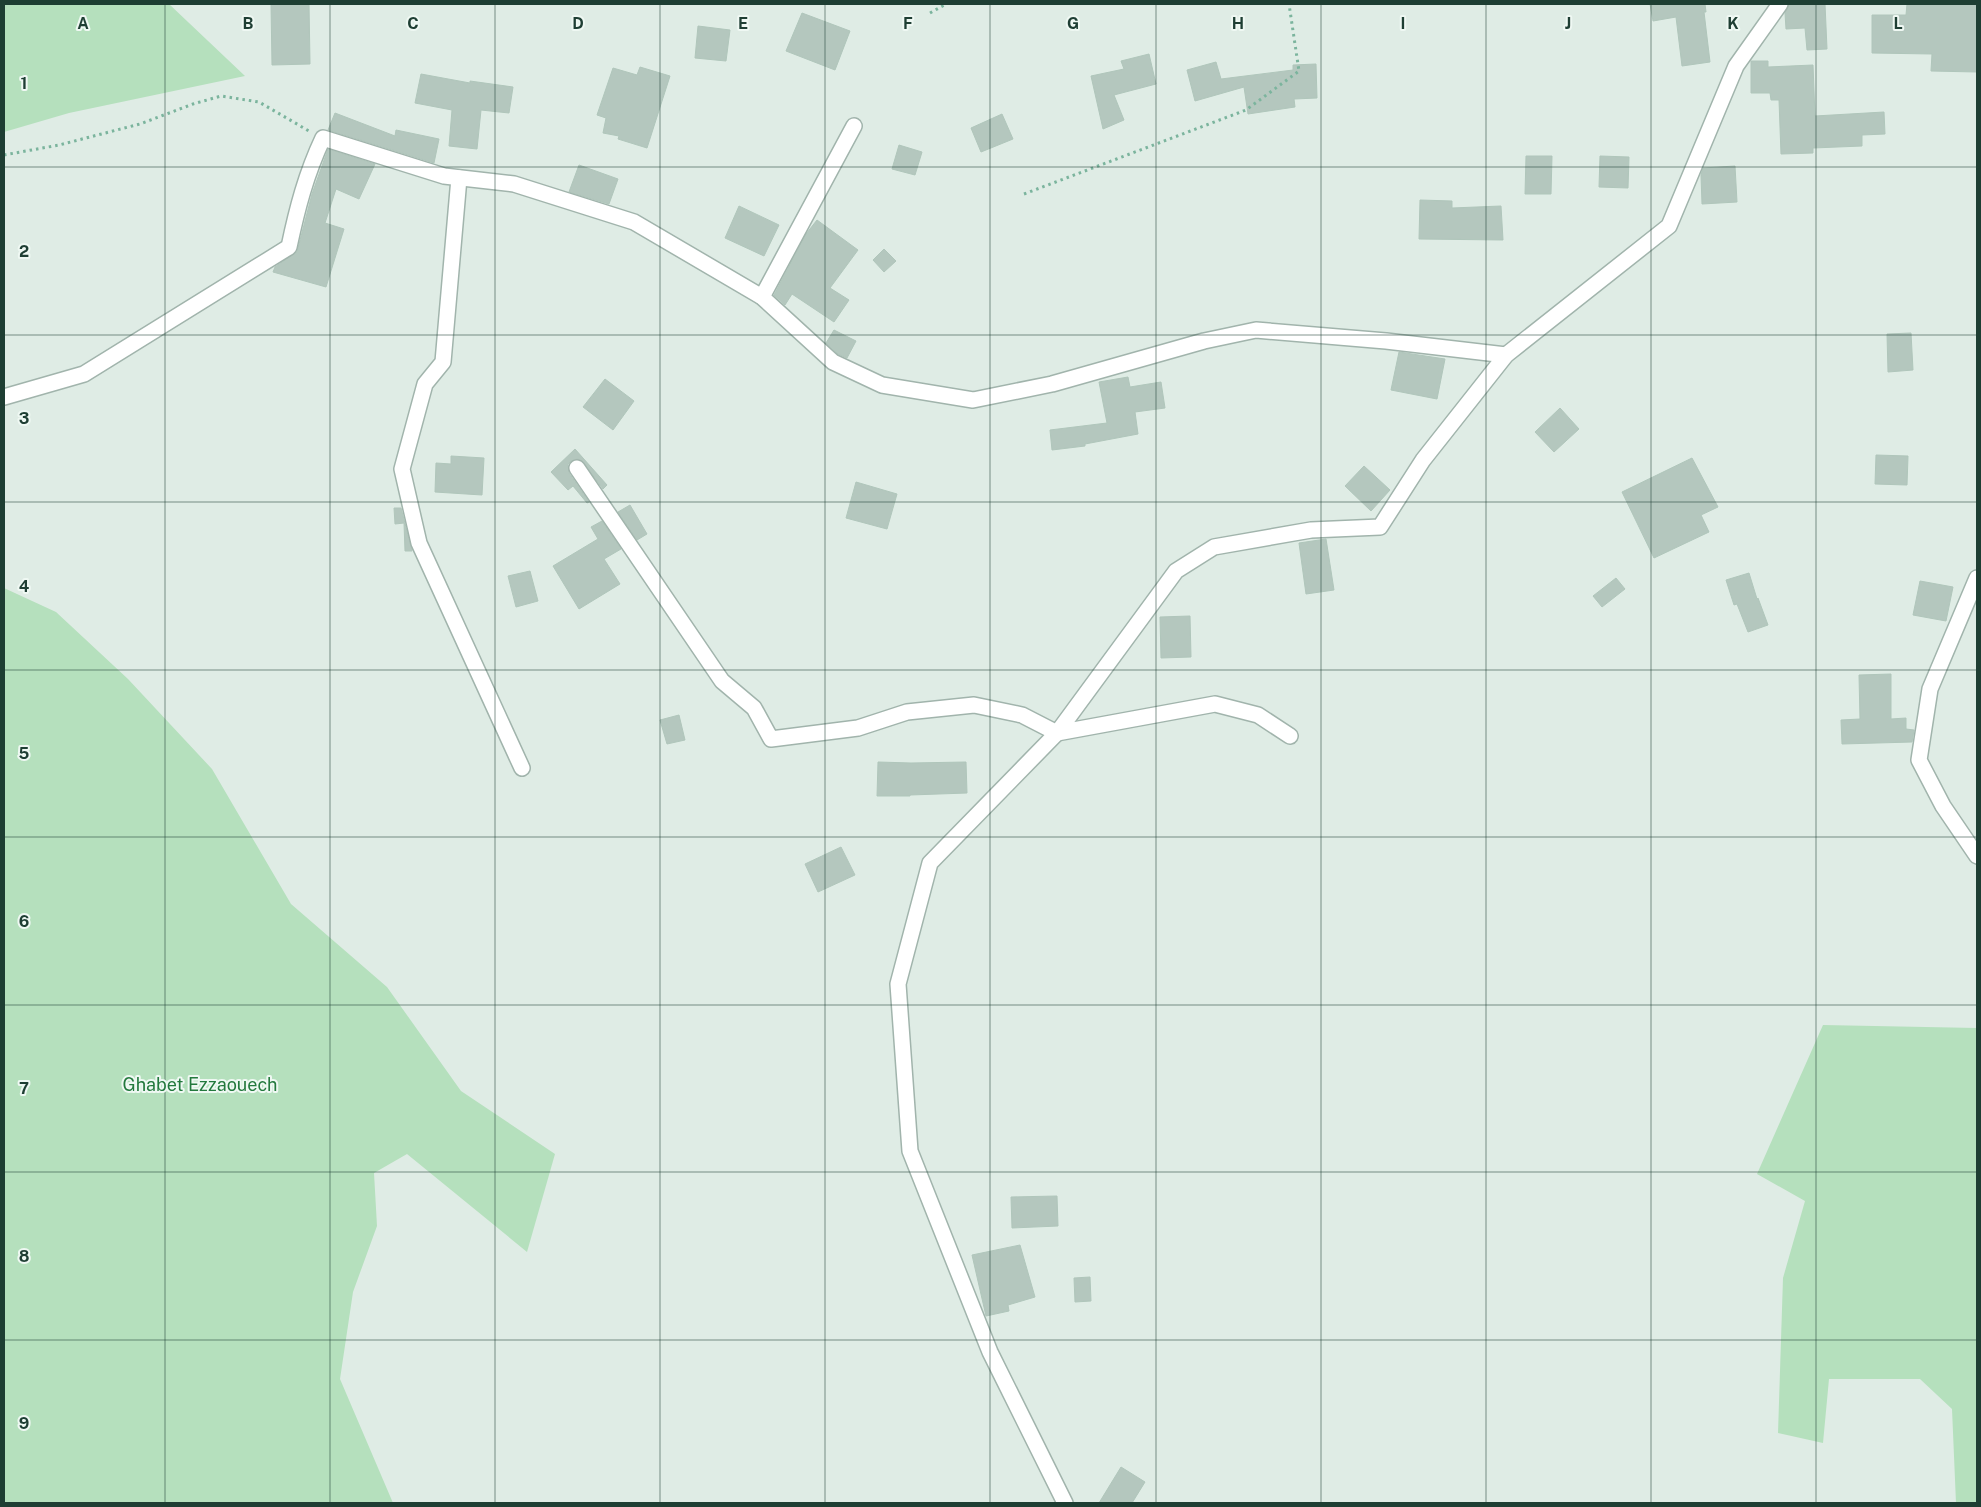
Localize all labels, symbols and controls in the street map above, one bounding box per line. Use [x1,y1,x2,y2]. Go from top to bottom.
text: A [77,14,89,33]
text: B [243,14,254,33]
text: C [407,14,419,33]
text: D [572,14,584,33]
text: E [738,14,748,33]
text: F [903,14,913,33]
text: G [1067,14,1079,33]
text: H [1232,14,1244,33]
text: I [1401,14,1405,33]
text: J [1565,14,1571,33]
text: K [1727,14,1739,33]
text: L [1893,14,1903,33]
text: 1 [21,74,27,93]
text: 2 [19,242,29,261]
text: 3 [19,409,29,428]
text: 4 [19,577,30,596]
text: 5 [19,744,30,763]
text: 6 [19,912,29,931]
park label: Ghabet Ezzaouech [123,1074,277,1095]
text: 7 [19,1079,29,1098]
text: 8 [19,1247,30,1266]
text: 9 [19,1414,29,1433]

